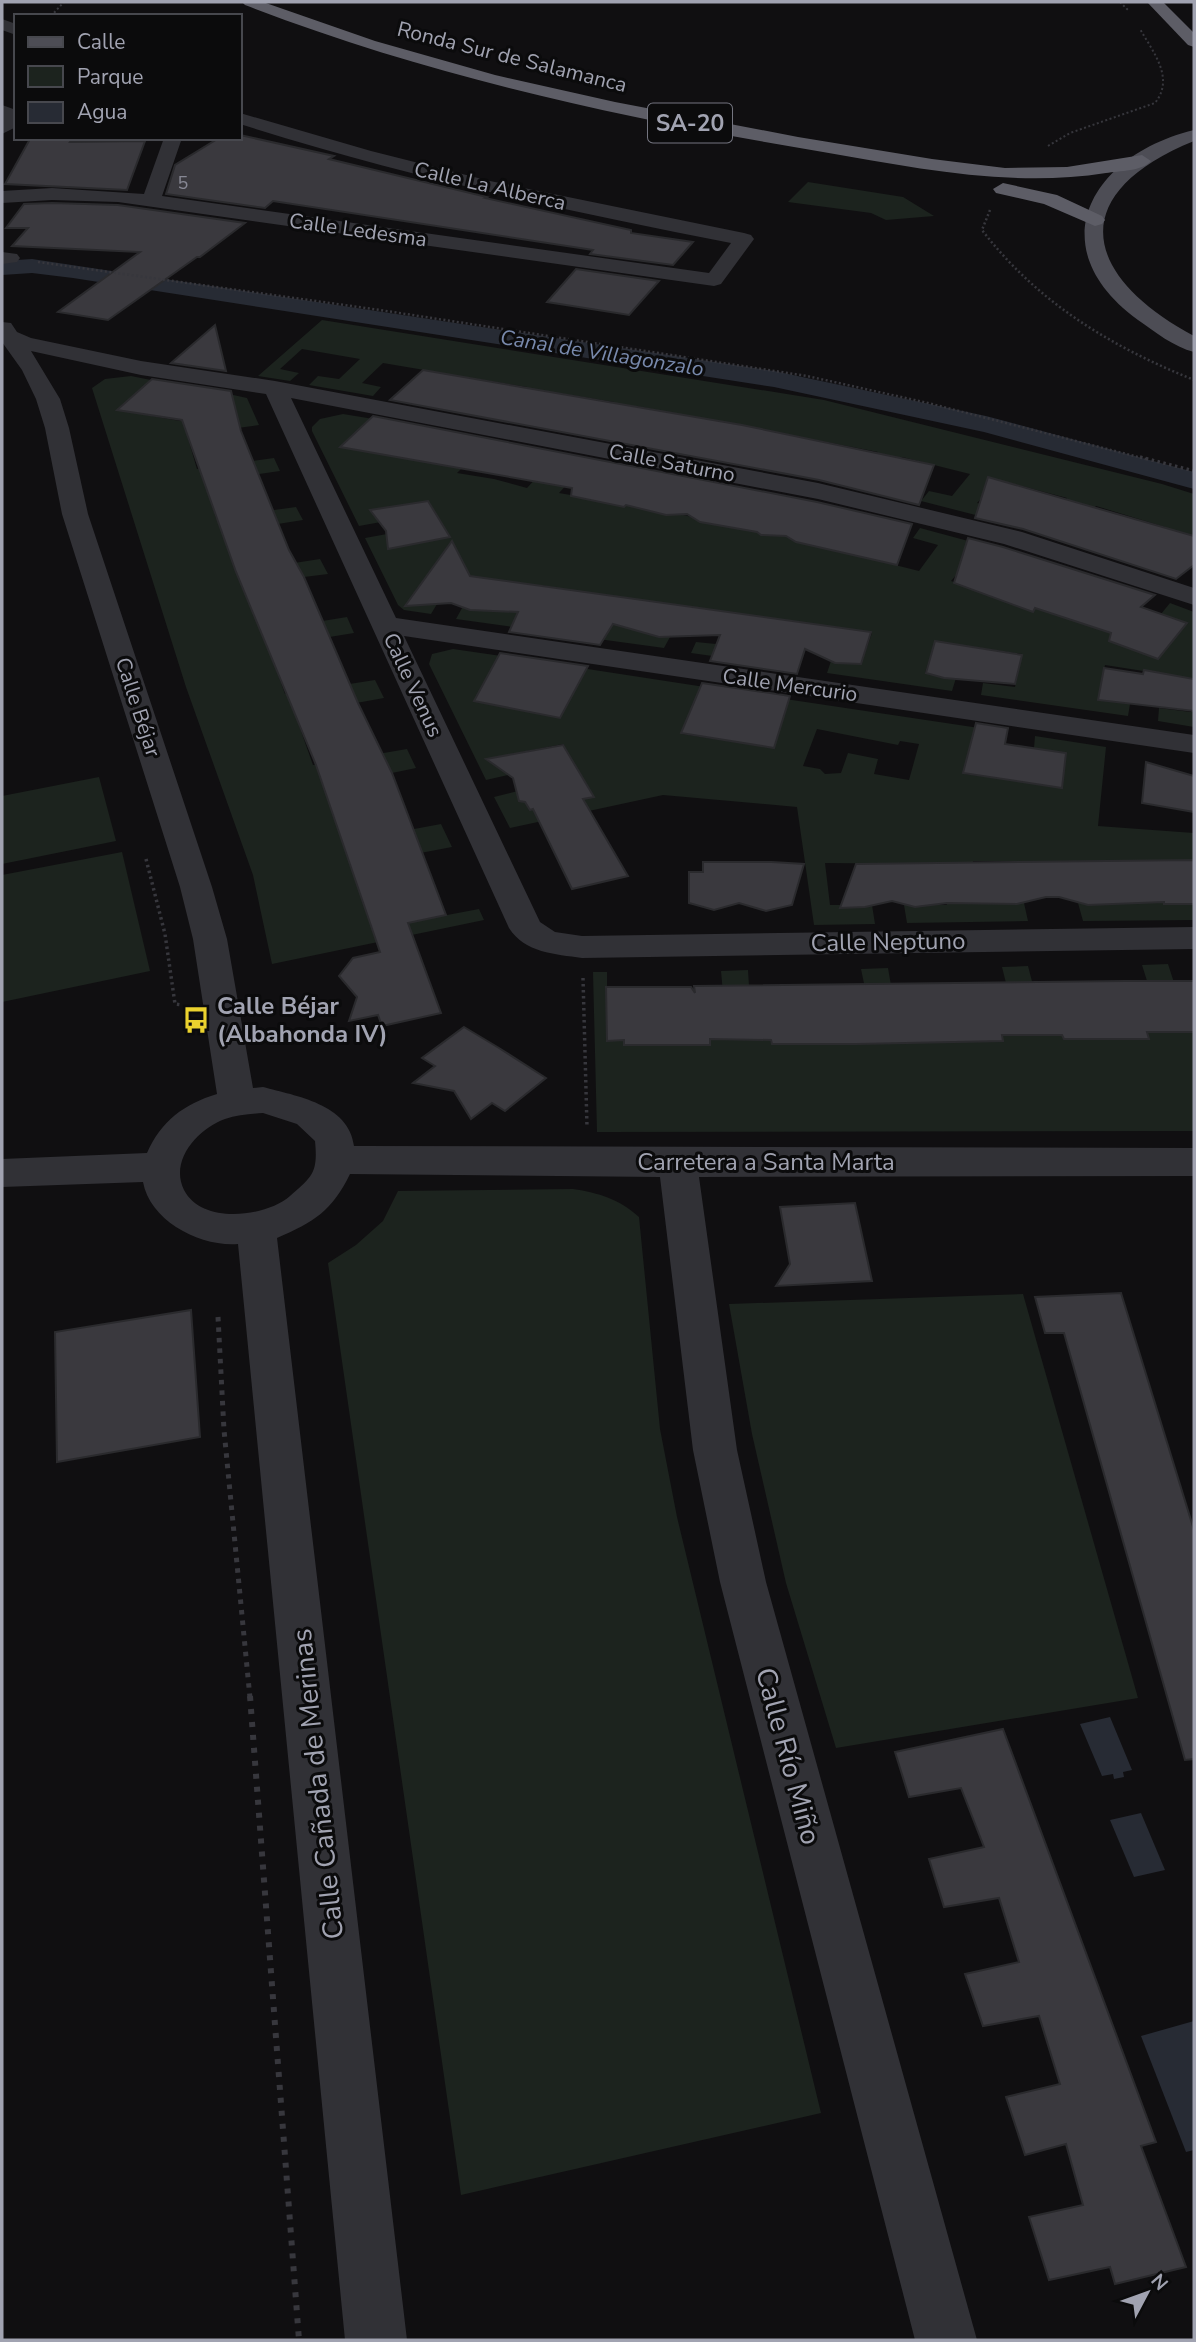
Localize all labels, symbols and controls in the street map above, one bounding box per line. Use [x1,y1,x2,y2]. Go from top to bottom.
legend [14,14,242,140]
street label: Ronda Sur de Salamanca [394,15,630,99]
text: Calle [77,28,125,56]
text: Parque [77,63,144,91]
text: Agua [77,98,127,126]
road number: SA-20 [648,104,732,142]
street label: Calle La Alberca [411,155,569,217]
house number: 5 [178,171,188,195]
street label: Calle Ledesma [287,206,429,254]
water label: Canal de Villagonzalo [498,323,706,383]
street label: Calle Saturno [606,437,738,489]
street label: Calle Venus [377,628,449,742]
street label: Calle Béjar [109,654,167,761]
street label: Calle Mercurio [721,662,859,708]
street label: Calle Neptuno [810,925,966,959]
place label: Calle Béjar (Albahonda IV) [217,990,388,1050]
bus stop icon: Calle Béjar (Albahonda IV) [181,1005,211,1035]
street label: Carretera a Santa Marta [637,1146,895,1178]
street label: Calle Cañada de Merinas [283,1627,353,1941]
street label: Calle Río Miño [746,1664,830,1849]
north arrow [1112,2258,1182,2328]
text: N [1145,2269,1174,2296]

